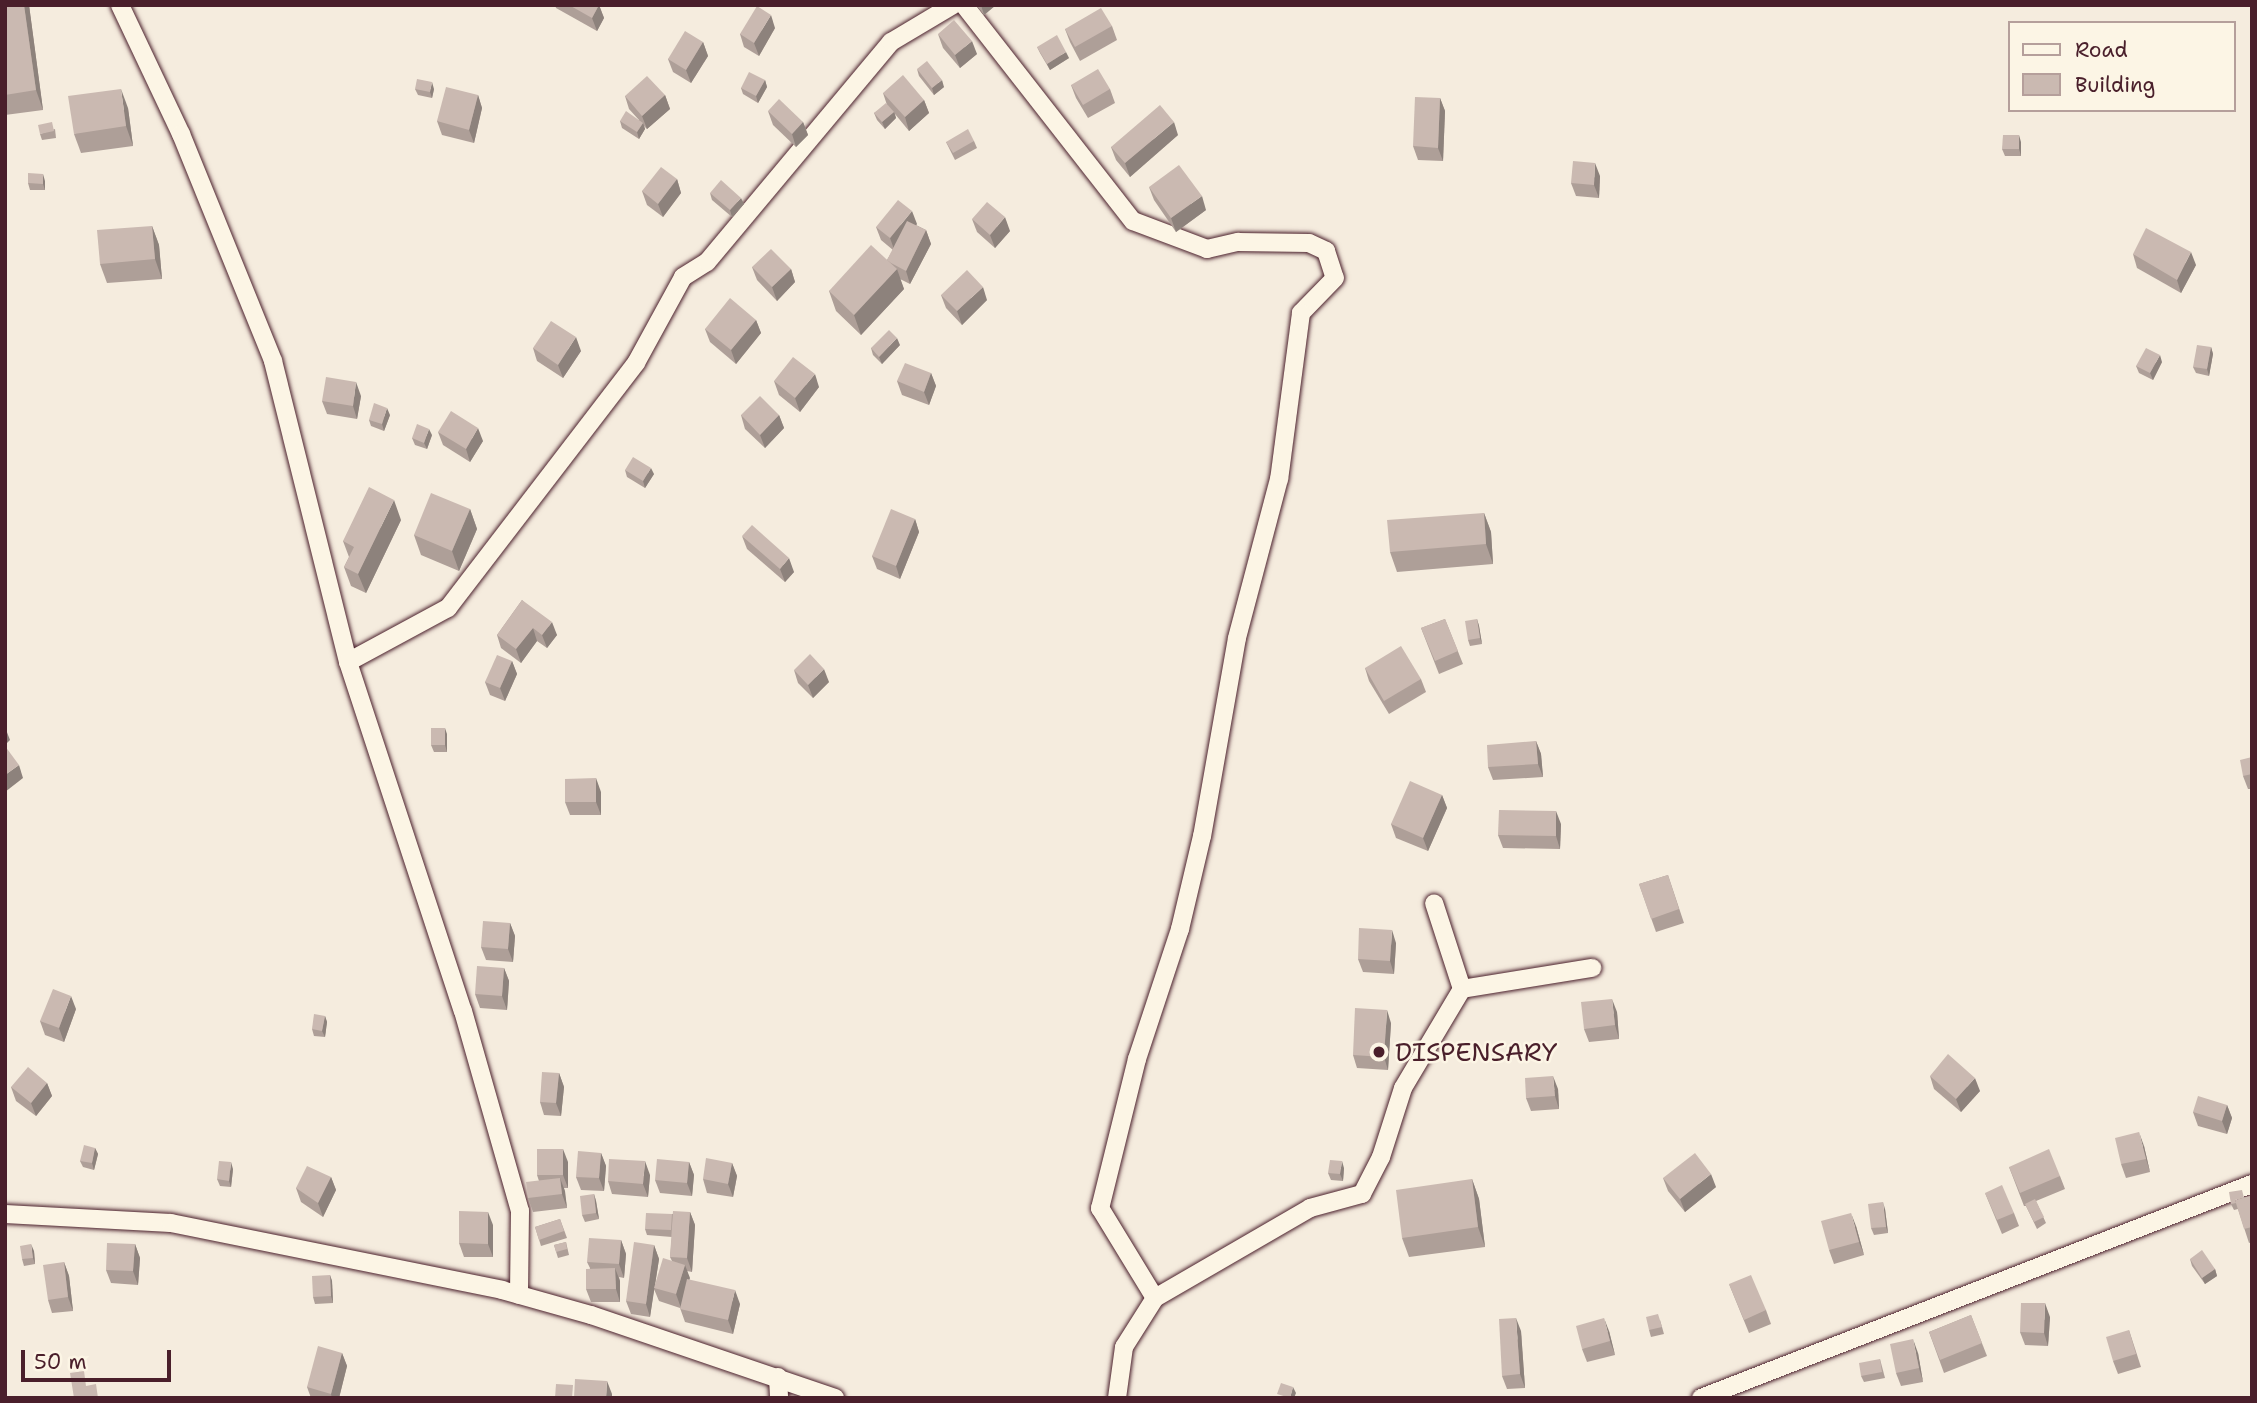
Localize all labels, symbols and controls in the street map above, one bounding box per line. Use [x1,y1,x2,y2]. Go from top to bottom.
legend [2008,21,2236,112]
text: Road [2075,36,2128,64]
text: Building [2075,71,2155,99]
place label: DISPENSARY [1395,1036,1557,1068]
marker: DISPENSARY [1369,1042,1389,1062]
scale bar [24,1336,175,1380]
text: 50 m [34,1348,87,1376]

